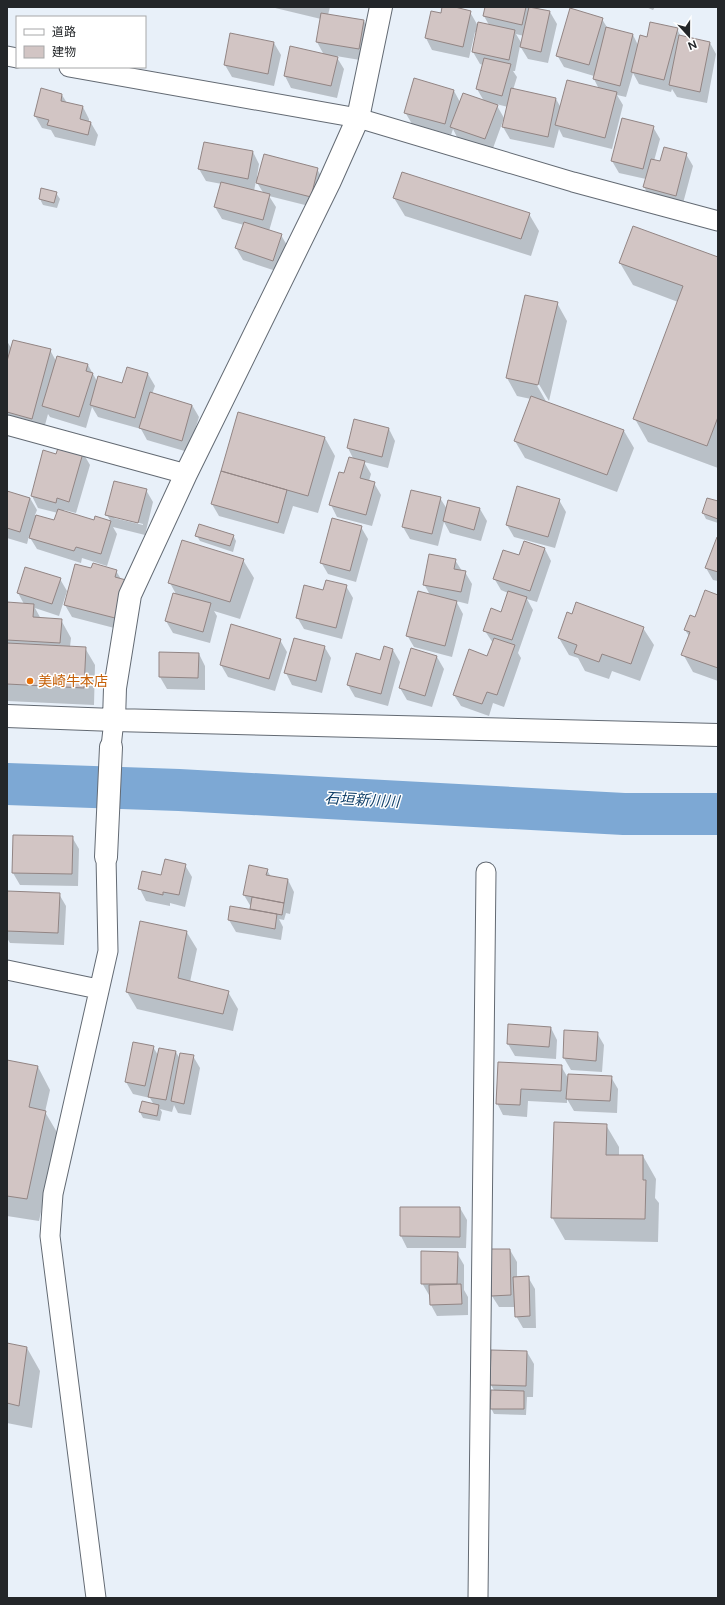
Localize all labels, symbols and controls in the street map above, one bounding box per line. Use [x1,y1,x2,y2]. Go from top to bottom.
legend [16,16,146,68]
north arrow [669,16,709,56]
text: 道路 [52,25,76,39]
text: N [686,37,699,52]
text: 建物 [52,45,76,59]
place label: 美崎牛本店 [38,673,108,690]
marker: 美崎牛本店 [25,676,35,686]
water label: 石垣新川川 [324,789,402,811]

